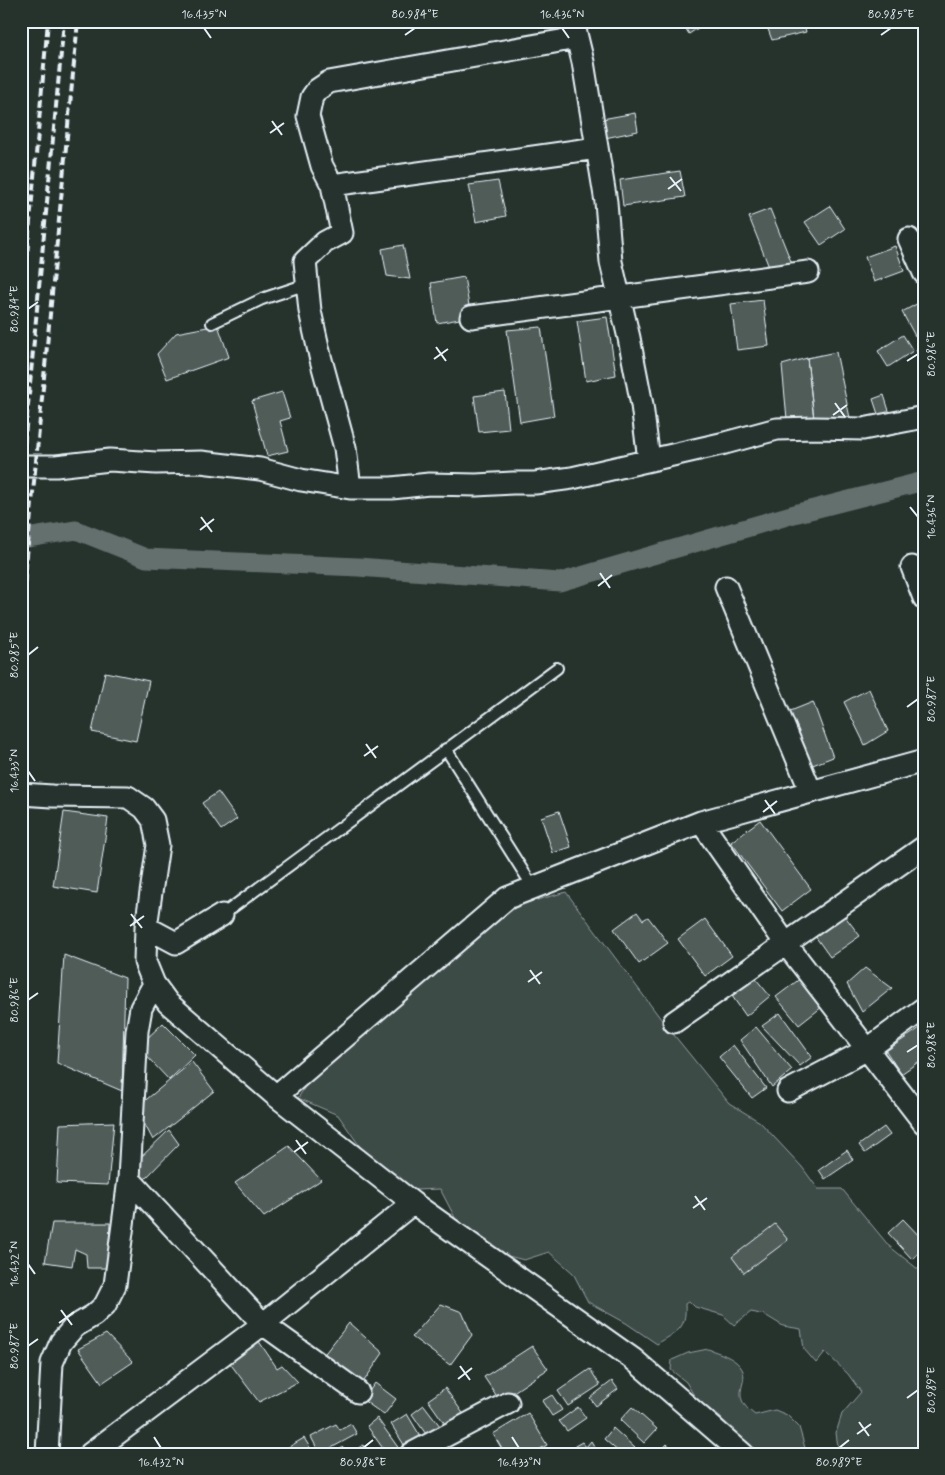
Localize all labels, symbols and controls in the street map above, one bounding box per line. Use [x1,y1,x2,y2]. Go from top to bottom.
text: 16.435°N [181,7,227,23]
text: 80.984°E [391,7,439,23]
text: 16.436°N [540,7,584,23]
text: 80.985°E [868,7,914,23]
text: 80.984°E [7,285,23,333]
text: 80.986°E [924,331,940,377]
text: 16.436°N [924,495,940,539]
text: 80.985°E [7,632,23,678]
text: 80.987°E [924,676,940,722]
text: 16.433°N [7,749,23,793]
text: 80.986°E [7,977,23,1023]
text: 80.988°E [924,1022,940,1068]
text: 16.432°N [7,1241,23,1287]
text: 80.987°E [7,1323,23,1369]
text: 80.989°E [924,1367,940,1413]
text: 16.432°N [138,1455,184,1471]
text: 80.988°E [340,1455,386,1471]
text: 16.433°N [497,1455,541,1471]
text: 80.989°E [816,1455,862,1471]

